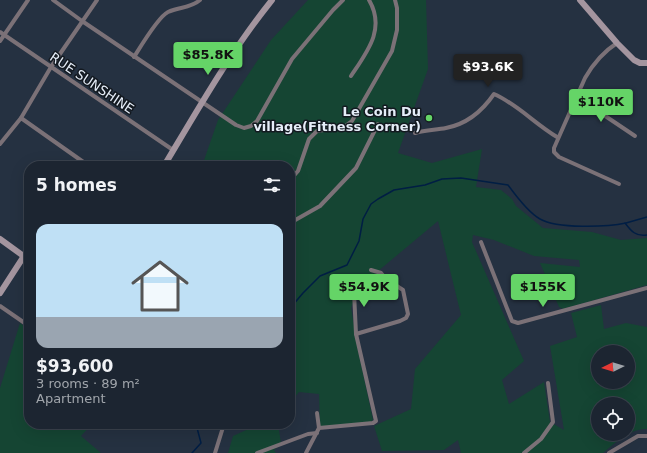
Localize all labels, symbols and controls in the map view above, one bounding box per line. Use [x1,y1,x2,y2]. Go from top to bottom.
pin: $85.8K [175,42,241,76]
text: $85.8K [182,47,234,62]
street label: RUE SUNSHINE [47,49,137,117]
pin: $93.6K [455,54,521,88]
text: $93.6K [462,59,514,74]
pin: $110K [573,89,629,123]
text: $110K [578,94,624,109]
place label: Le Coin Du village(Fitness Corner) [253,104,421,134]
marker: Le Coin Du village(Fitness Corner) [424,113,434,123]
icon: filters [261,174,283,196]
text: 5 homes [36,175,117,195]
icon: home [124,250,196,322]
pin: $54.9K [331,274,397,308]
pin: $155K [515,274,571,308]
text: $54.9K [338,279,390,294]
text: $155K [520,279,566,294]
north arrow [591,345,635,389]
map controls [591,345,635,441]
text: $93,600 [36,356,113,376]
text: 3 rooms · 89 m² [36,376,140,391]
text: Apartment [36,391,106,406]
button: locate [591,397,635,441]

